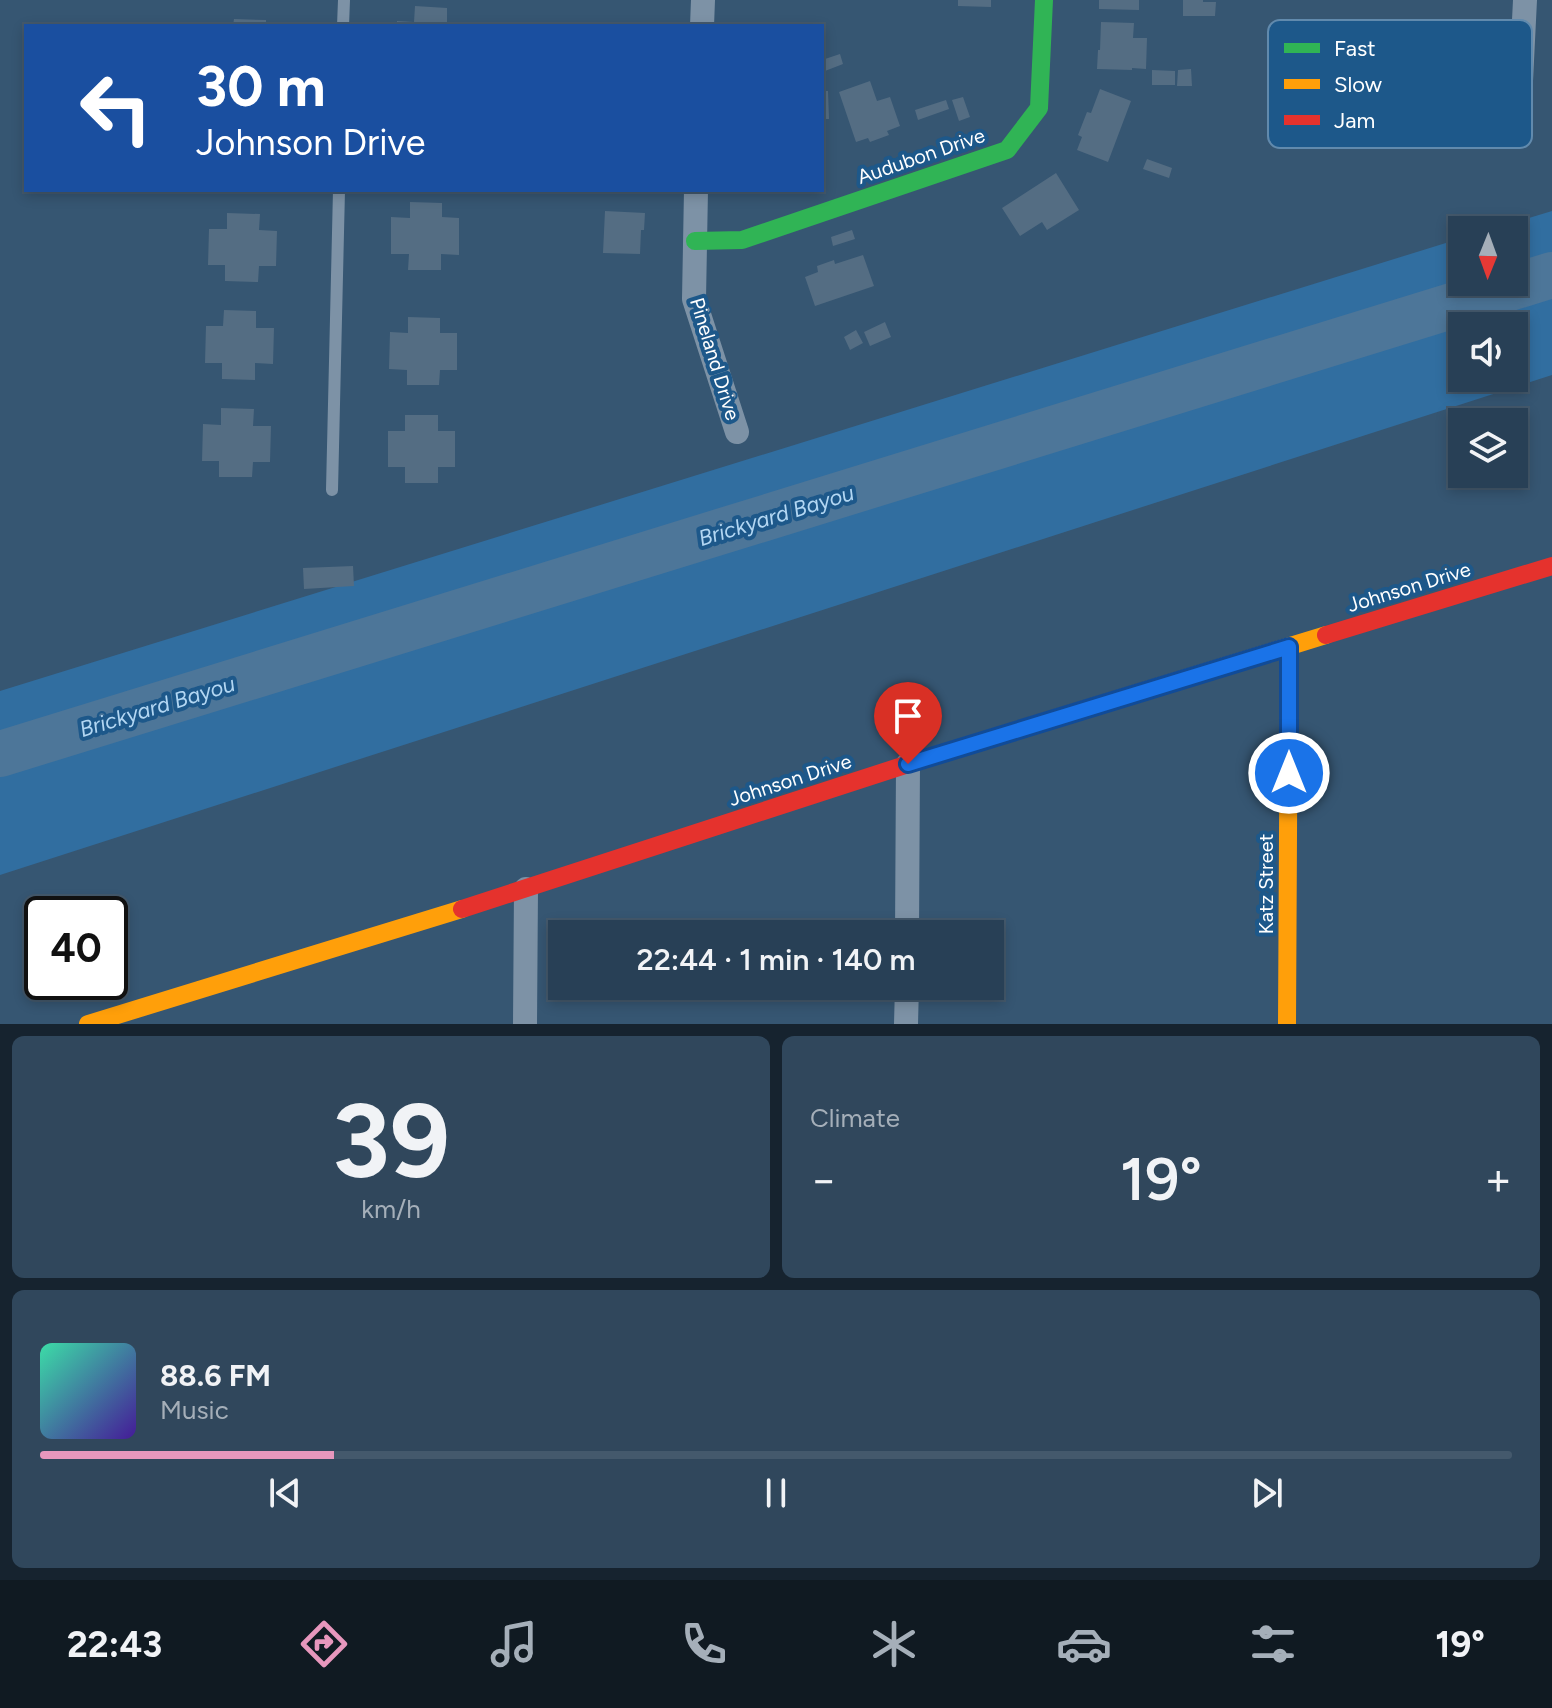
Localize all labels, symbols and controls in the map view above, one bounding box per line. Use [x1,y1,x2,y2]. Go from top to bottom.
legend [1268,20,1532,148]
text: Fast [1334,35,1376,62]
text: 30 m [196,53,326,120]
icon: left [64,56,168,160]
text: Slow [1334,71,1383,98]
text: Jam [1334,107,1375,134]
text: Johnson Drive [196,121,425,164]
street label: Audubon Drive [854,123,988,189]
north arrow [1448,216,1528,296]
map controls [1448,216,1528,488]
street label: Pineland Drive [685,295,745,423]
button: sound [1448,312,1528,392]
button: layers [1448,408,1528,488]
water label: Brickyard Bayou [695,479,857,552]
street label: Johnson Drive [1345,557,1474,617]
water label: Brickyard Bayou [76,670,238,743]
pin [874,682,942,764]
icon: arrive [886,694,930,738]
position arrow [1247,731,1331,815]
street label: Johnson Drive [726,749,854,811]
street label: Katz Street [1254,834,1278,934]
speed limit sign: 40 [24,896,128,1000]
text: 22:44 · 1 min · 140 m [637,941,915,978]
text: 39 [332,1078,450,1203]
text: Climate [810,1102,900,1134]
text: 19° [1120,1143,1202,1215]
text: − [810,1153,837,1206]
text: + [1485,1153,1512,1206]
text: km/h [361,1193,421,1225]
text: 88.6 FM [160,1357,271,1394]
text: Music [160,1394,229,1426]
icon: previous [263,1471,307,1515]
icon: pause [754,1471,798,1515]
icon: next [1245,1471,1289,1515]
icon: directions [296,1616,352,1672]
icon: music [486,1616,542,1672]
icon: phone [676,1616,732,1672]
icon: climate [866,1616,922,1672]
icon: car [1056,1616,1112,1672]
icon: filters [1245,1616,1301,1672]
text: 22:43 [67,1623,162,1666]
text: 19° [1435,1623,1485,1666]

